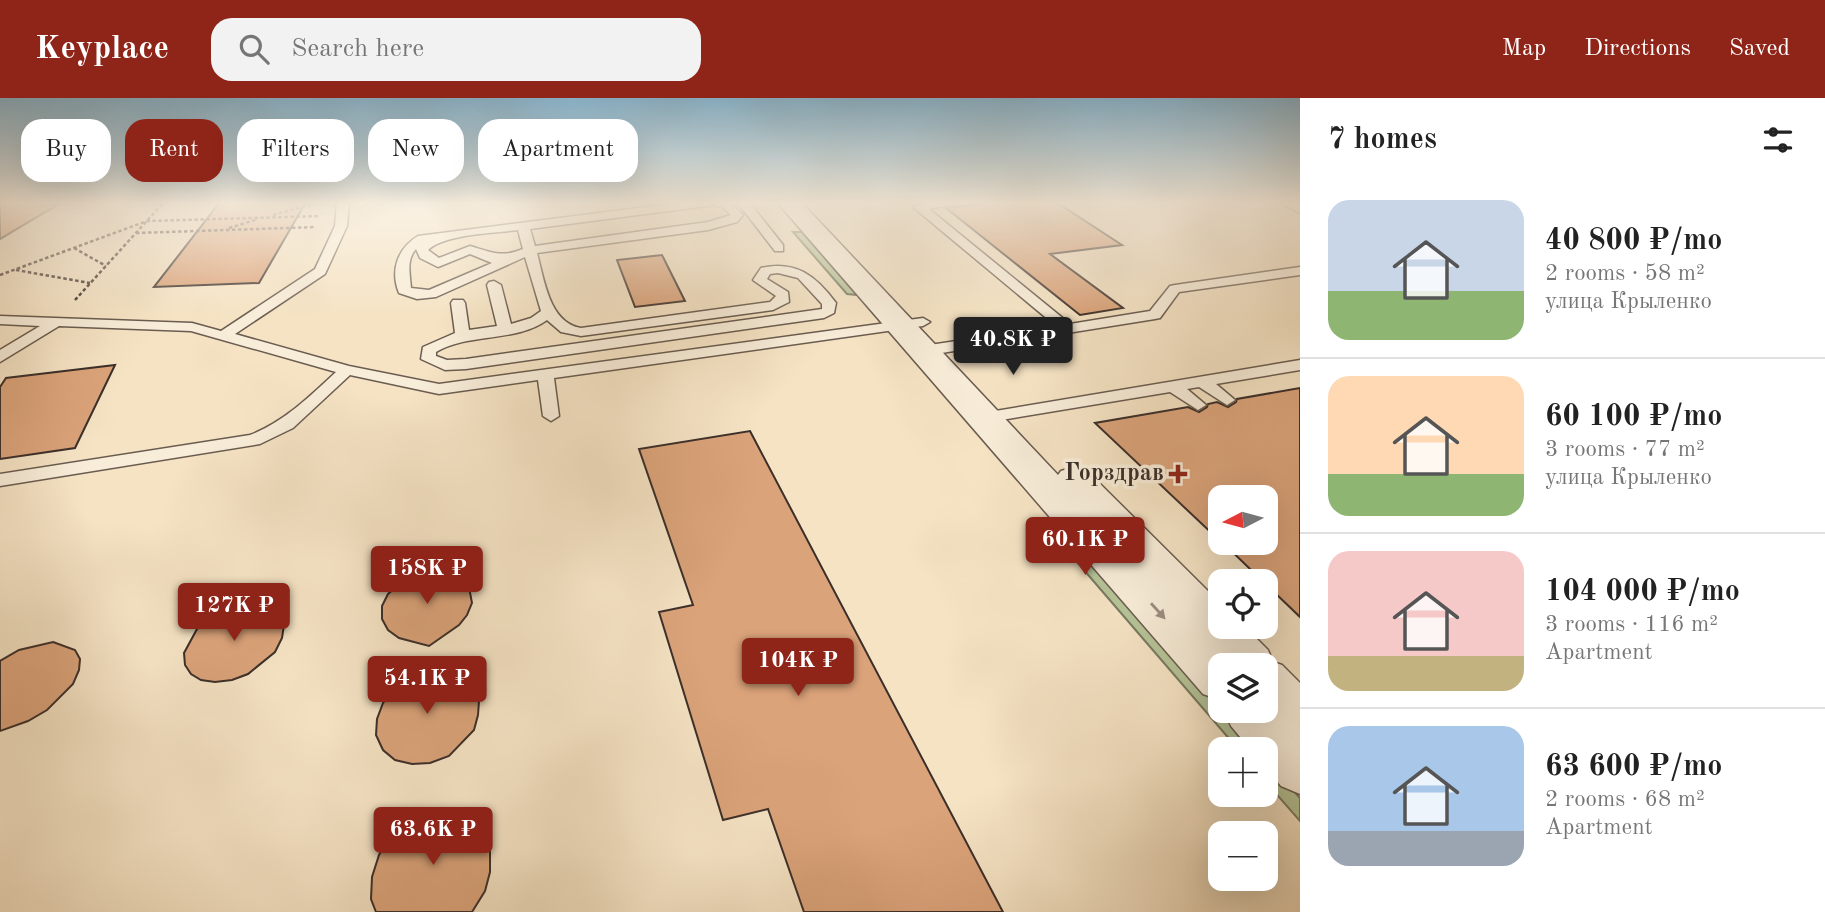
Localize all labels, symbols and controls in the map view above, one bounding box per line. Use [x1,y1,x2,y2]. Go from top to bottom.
search box [211,18,701,81]
icon: search [235,30,273,68]
text: Keyplace [35,33,169,66]
text: Search here [291,36,424,62]
text: Map [1502,37,1546,61]
text: Directions [1584,37,1691,61]
text: Saved [1729,37,1790,61]
chip: Buy [21,119,111,182]
chip: Rent [125,119,223,182]
chip: Filters [237,119,354,182]
chip: New [368,119,464,182]
chip: Apartment [478,119,638,182]
icon: filters [1759,121,1797,159]
text: 7 homes [1328,125,1437,155]
text: 40 800 ₽/mo [1545,226,1722,256]
icon: home [1384,228,1468,312]
text: 2 rooms · 58 m² [1545,262,1705,285]
text: улица Крыленко [1545,290,1712,313]
pin: 40.8K ₽ [948,317,1078,377]
text: 40.8K ₽ [970,328,1056,351]
text: 60 100 ₽/mo [1545,402,1722,432]
icon: home [1384,404,1468,488]
text: 3 rooms · 77 m² [1545,438,1705,461]
place label: Горздрав [1064,462,1164,486]
marker: Горздрав [1170,466,1186,482]
text: улица Крыленко [1545,466,1712,489]
north arrow [1208,485,1278,555]
map controls [1208,485,1278,891]
pin: 60.1K ₽ [1020,518,1150,577]
text: 60.1K ₽ [1042,528,1128,551]
pin: 158K ₽ [370,546,484,606]
text: 158K ₽ [387,557,467,580]
button: locate [1208,569,1278,639]
text: 104 000 ₽/mo [1545,577,1740,607]
icon: home [1384,579,1468,663]
pin: 127K ₽ [177,584,291,643]
text: 127K ₽ [194,594,274,617]
one-way arrow [1150,602,1165,619]
text: 3 rooms · 116 m² [1545,613,1718,636]
pin: 104K ₽ [741,638,855,698]
text: Apartment [1545,641,1653,664]
text: 104K ₽ [758,649,838,672]
button: layers [1208,653,1278,723]
pin: 54.1K ₽ [362,656,492,716]
text: 54.1K ₽ [384,667,470,690]
button: + [1208,737,1278,807]
text: 63 600 ₽/mo [1545,752,1722,782]
icon: home [1384,754,1468,838]
text: 2 rooms · 68 m² [1545,788,1705,811]
pin: 63.6K ₽ [368,808,498,867]
text: Apartment [1545,816,1653,839]
text: 63.6K ₽ [390,818,476,841]
button: − [1208,821,1278,891]

